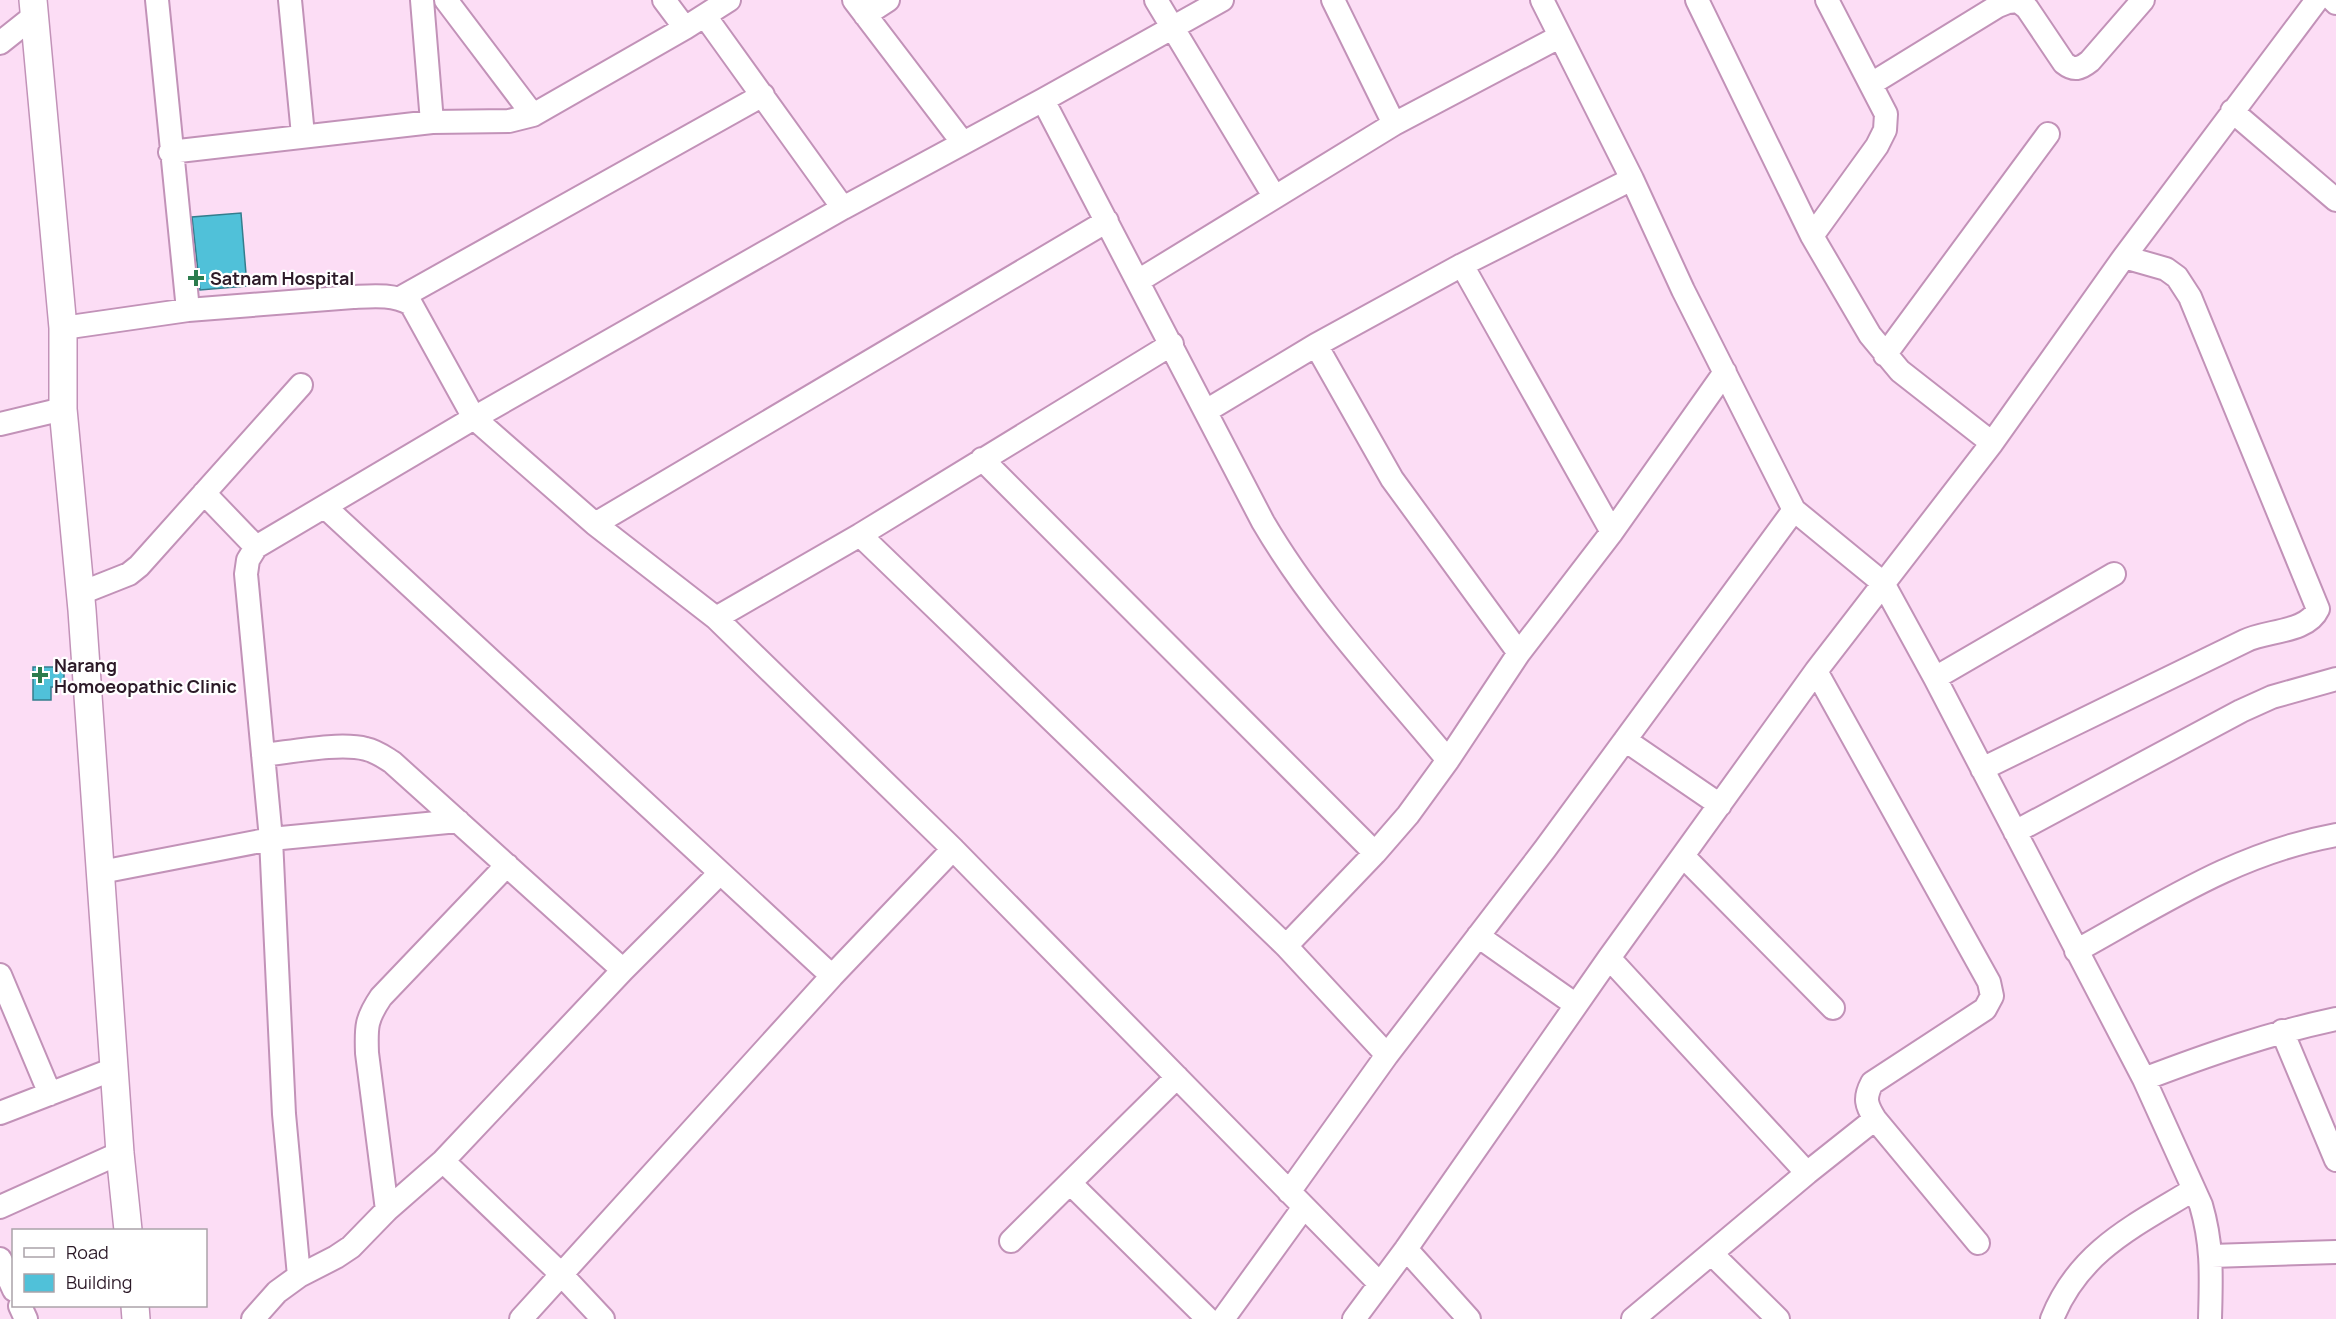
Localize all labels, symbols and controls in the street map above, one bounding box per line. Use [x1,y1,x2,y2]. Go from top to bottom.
place label: Satnam Hospital [210,266,354,290]
marker: Satnam Hospital [187,269,205,287]
place label: Narang Homoeopathic Clinic [54,653,237,698]
marker: Narang Homoeopathic Clinic [31,666,49,684]
legend [12,1229,207,1307]
text: Road [66,1240,109,1264]
text: Building [66,1270,132,1294]

